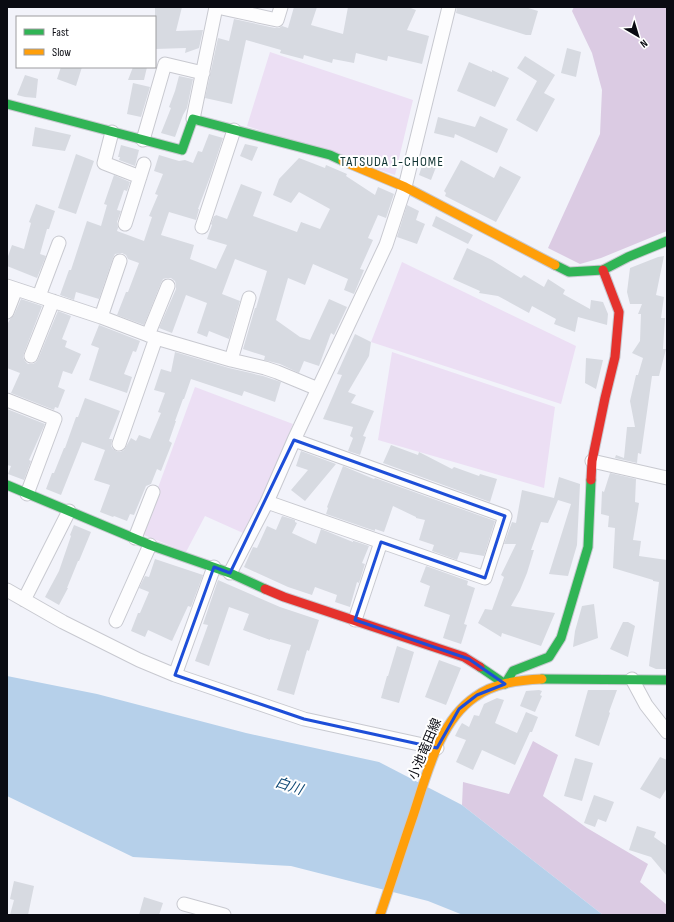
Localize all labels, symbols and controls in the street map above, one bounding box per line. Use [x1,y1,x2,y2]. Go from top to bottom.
legend [16,16,156,68]
north arrow [618,16,658,56]
text: Fast [52,25,69,40]
text: N [637,37,650,50]
text: Slow [52,45,71,60]
district label: TATSUDA 1-CHOME [340,153,444,170]
street label: 小池竜田線 [405,716,445,782]
water label: 白川 [273,774,307,799]

